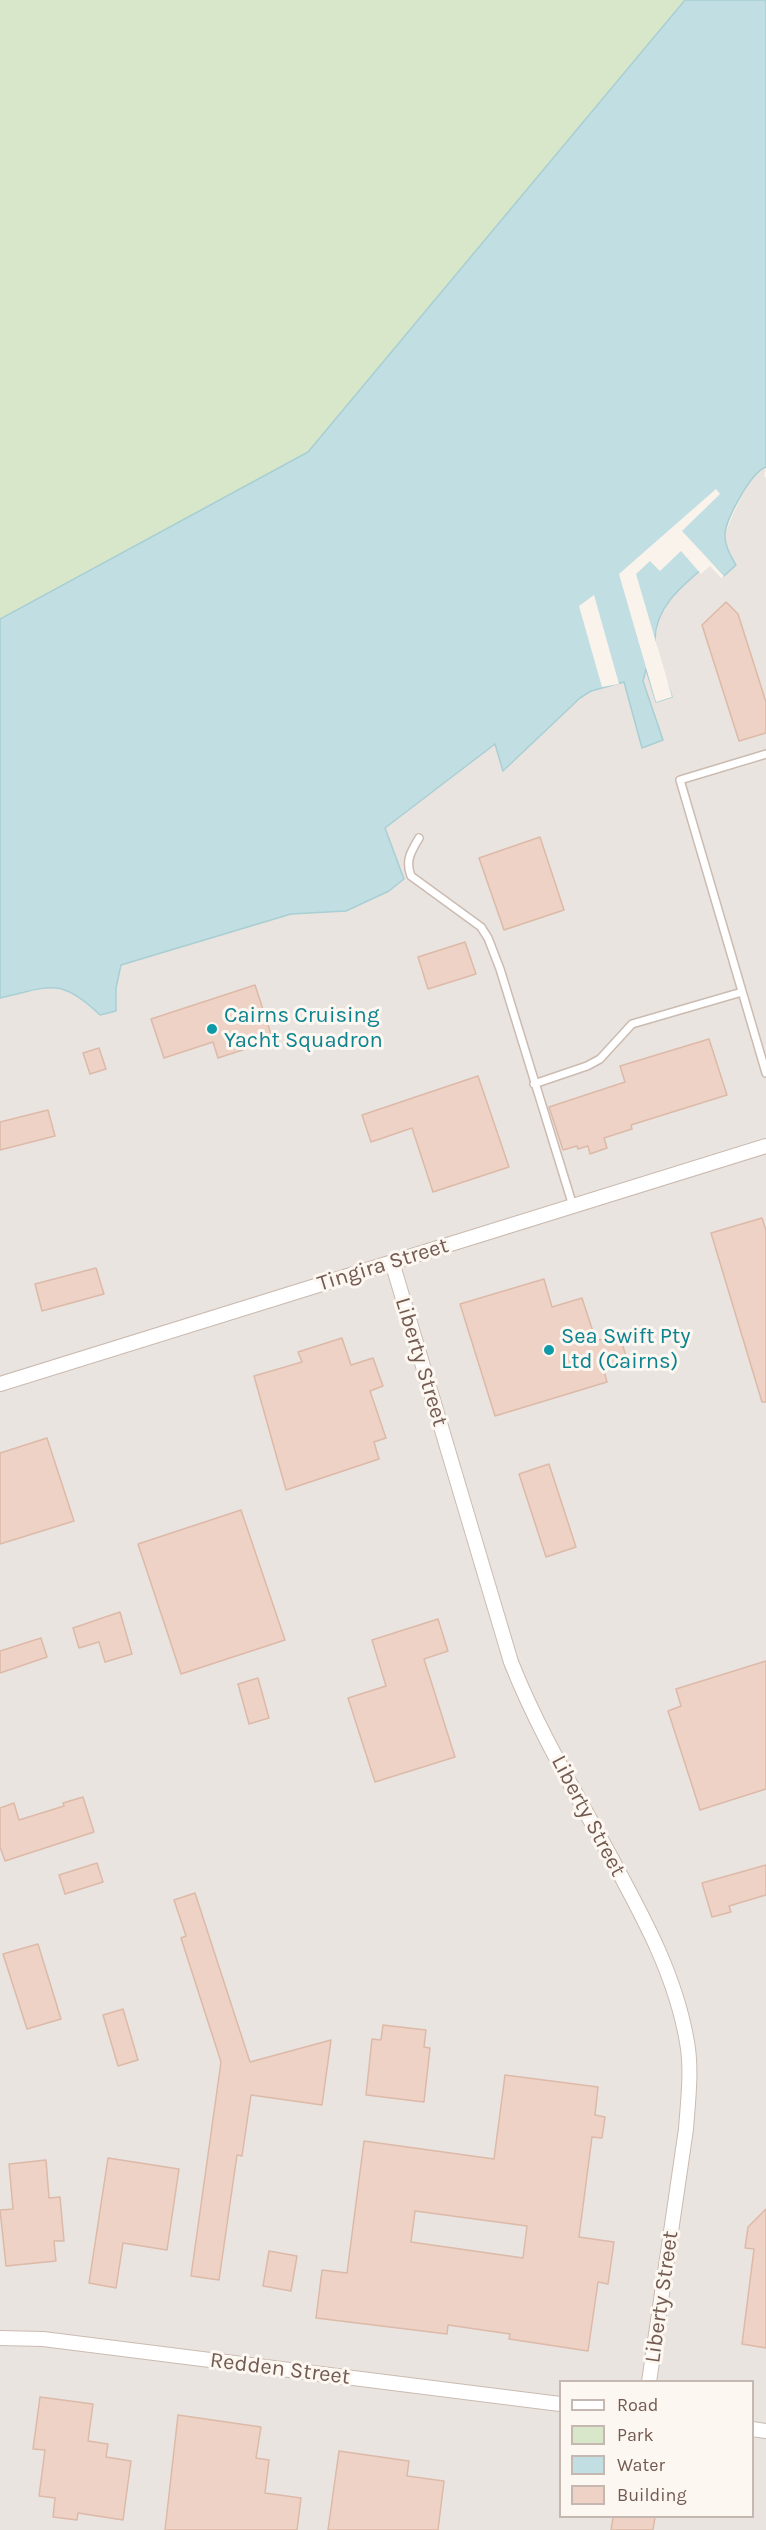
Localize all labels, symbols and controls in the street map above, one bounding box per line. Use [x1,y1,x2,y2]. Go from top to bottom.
place label: Cairns Cruising Yacht Squadron [224,1003,383,1054]
marker: Cairns Cruising Yacht Squadron [205,1022,219,1036]
street label: Tingira Street [314,1233,452,1297]
street label: Liberty Street [389,1294,453,1430]
place label: Sea Swift Pty Ltd (Cairns) [561,1324,690,1376]
marker: Sea Swift Pty Ltd (Cairns) [542,1343,556,1357]
street label: Liberty Street [545,1751,631,1881]
street label: Liberty Street [640,2229,684,2365]
street label: Redden Street [208,2347,352,2391]
legend [559,2380,754,2518]
text: Road [617,2394,658,2416]
text: Park [617,2424,654,2446]
text: Water [617,2454,665,2476]
text: Building [617,2484,687,2506]

